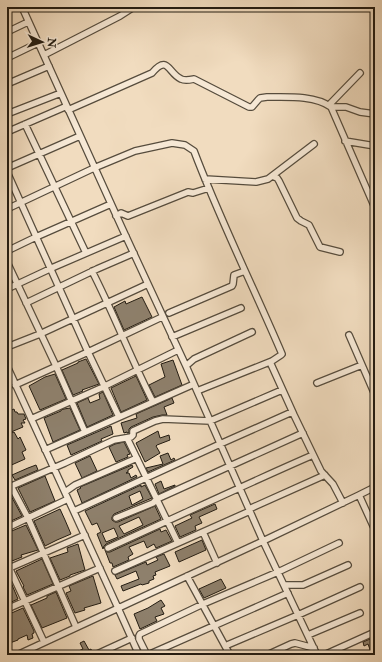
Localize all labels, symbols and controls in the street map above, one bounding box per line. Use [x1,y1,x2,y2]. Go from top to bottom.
north arrow [22,22,62,62]
text: N [45,36,58,49]

